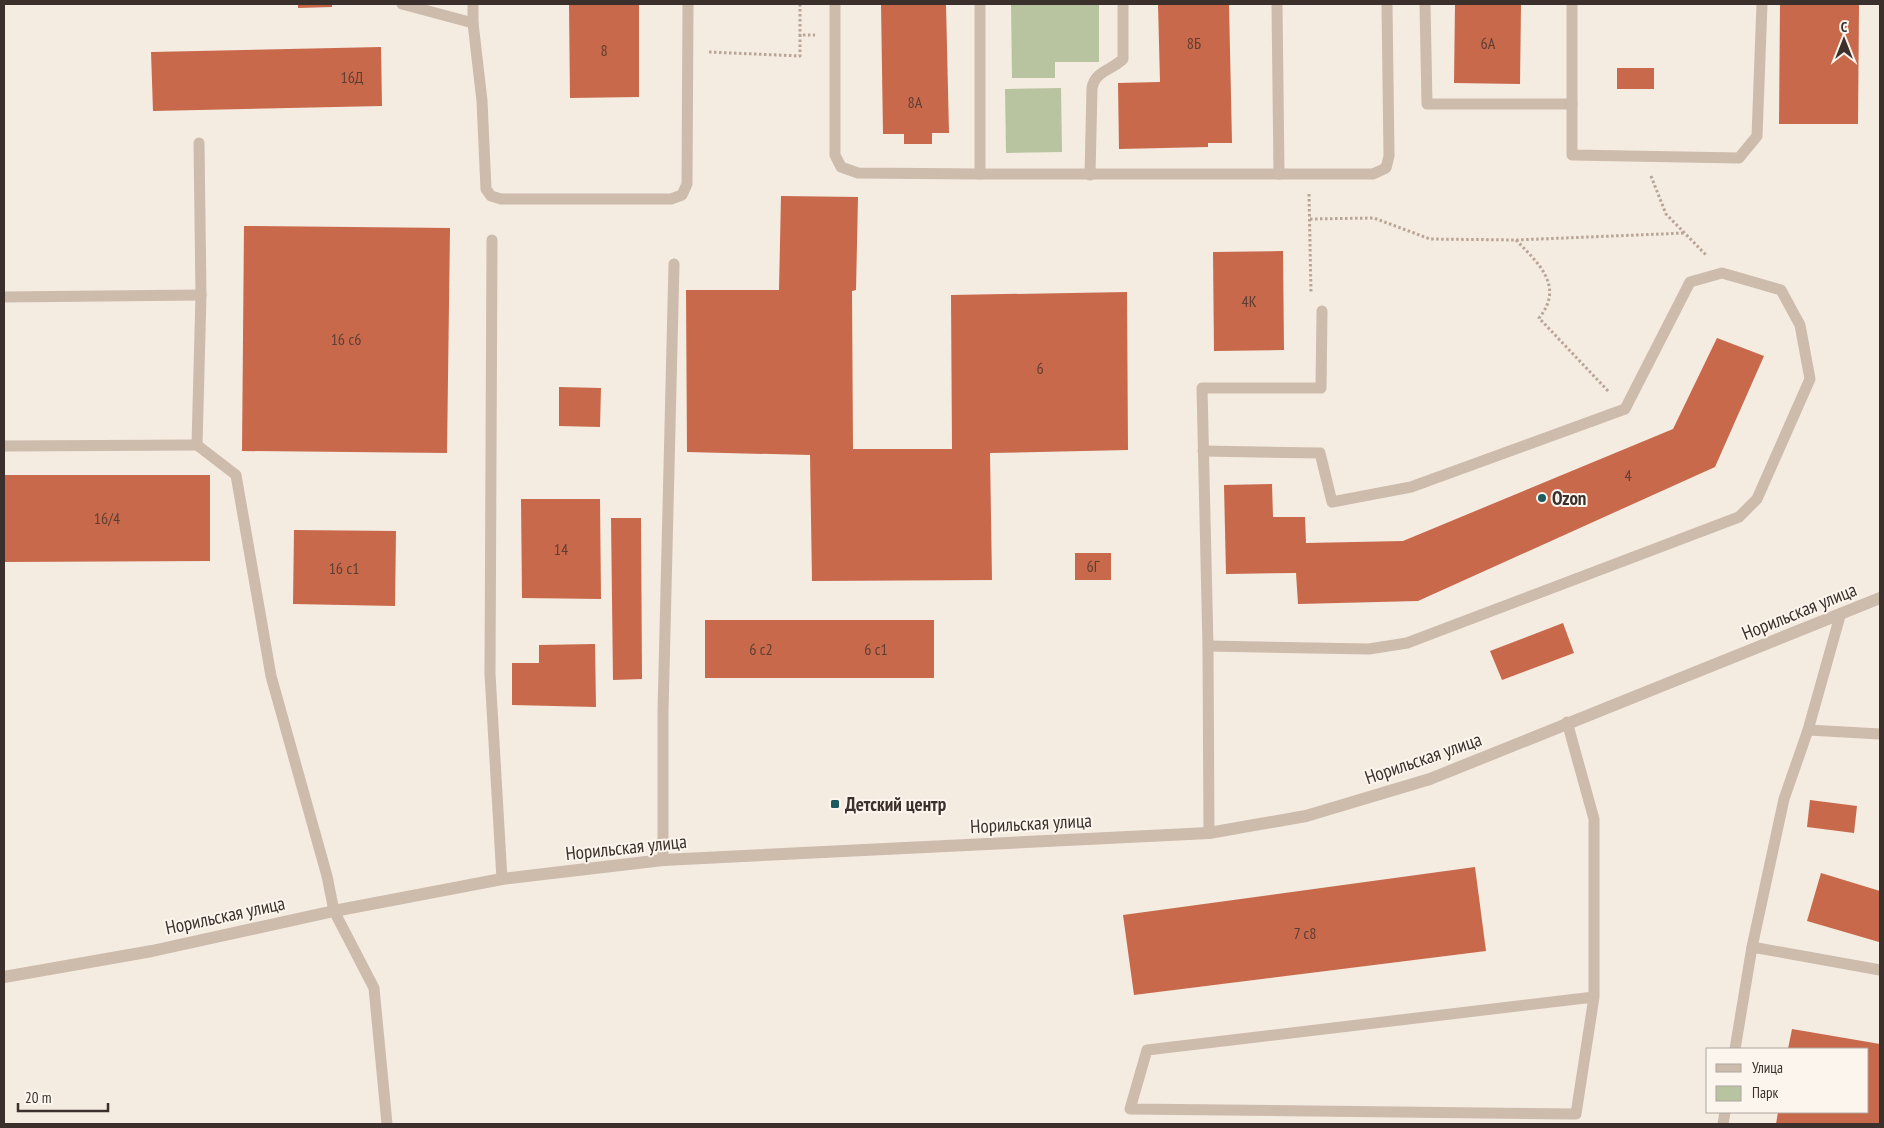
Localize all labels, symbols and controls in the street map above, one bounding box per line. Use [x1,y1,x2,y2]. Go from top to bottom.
north arrow [1819,15,1869,65]
text: С [1841,18,1848,36]
house number: 8Б [1187,33,1201,53]
house number: 6А [1481,33,1496,53]
house number: 8 [600,40,608,60]
house number: 16Д [340,67,364,87]
house number: 8А [908,92,923,112]
house number: 4К [1241,291,1257,311]
house number: 16 с6 [331,329,361,349]
house number: 6 [1036,358,1044,378]
house number: 4 [1624,465,1632,485]
place label: Ozon [1552,486,1586,510]
marker: Ozon [1536,492,1548,504]
house number: 16/4 [94,508,120,528]
house number: 14 [554,539,568,559]
house number: 6Г [1087,556,1100,576]
house number: 16 с1 [329,558,359,578]
street label: Норильская улица [1738,577,1860,645]
house number: 6 с2 [749,639,773,659]
house number: 6 с1 [864,639,888,659]
street label: Норильская улица [1362,727,1484,789]
place label: Детский центр [845,792,947,816]
marker: Детский центр [829,798,841,810]
street label: Норильская улица [970,808,1092,838]
street label: Норильская улица [564,829,688,865]
street label: Норильская улица [163,891,287,939]
house number: 7 с8 [1294,923,1316,943]
legend [1706,1048,1869,1113]
text: Улица [1752,1058,1783,1077]
scale bar [18,1080,108,1112]
text: Парк [1752,1083,1778,1102]
text: 20 m [25,1088,51,1107]

